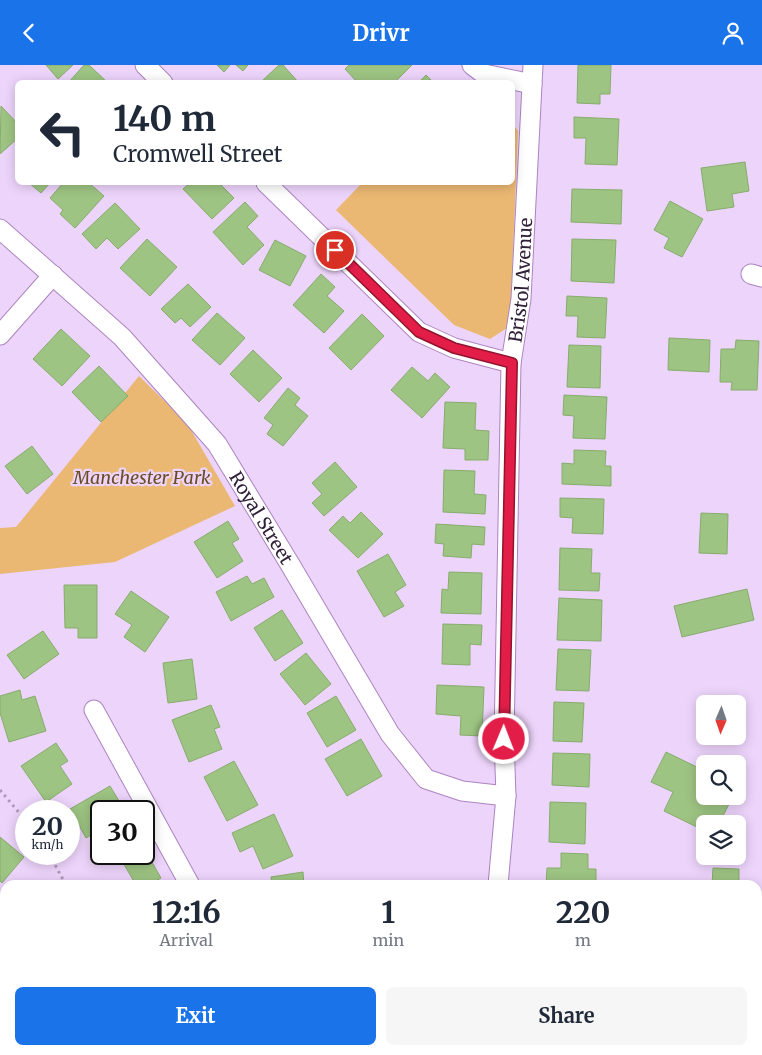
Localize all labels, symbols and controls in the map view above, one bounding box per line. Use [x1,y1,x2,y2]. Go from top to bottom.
icon: back [15,19,43,47]
text: Drivr [352,19,410,47]
icon: person [719,19,747,47]
text: 140 m [113,97,216,141]
icon: left [30,100,95,165]
text: Cromwell Street [113,140,282,168]
street label: Bristol Avenue [503,217,537,344]
pin [314,229,356,271]
icon: arrive [321,236,349,264]
park label: Manchester Park [72,466,211,489]
street label: Royal Street [225,467,298,568]
north arrow [696,695,746,745]
map controls [696,695,746,865]
position arrow [477,712,529,764]
button: search [696,755,746,805]
speed limit sign: 30 [90,800,155,865]
text: 20 [32,810,63,842]
button: layers [696,815,746,865]
text: km/h [32,837,63,852]
text: 12:16 [152,893,221,931]
text: 1 [381,893,395,931]
text: 220 [556,893,610,931]
text: Arrival [160,930,213,950]
text: min [372,930,404,950]
text: m [575,930,591,950]
button: Exit [15,987,376,1045]
button: Share [386,987,747,1045]

